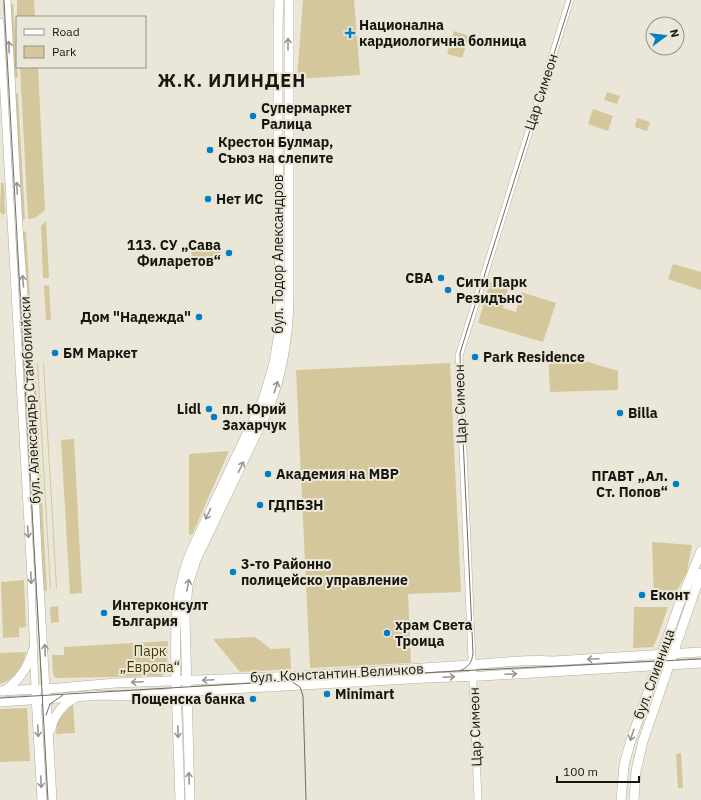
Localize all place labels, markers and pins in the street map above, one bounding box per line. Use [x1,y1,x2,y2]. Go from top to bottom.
place label: Национална кардиологична болница [359,16,527,50]
marker: Национална кардиологична болница [344,27,356,39]
place label: Супермаркет Ралица [261,99,352,133]
marker: Супермаркет Ралица [248,111,258,121]
place label: Крестон Булмар, Съюз на слепите [218,133,333,167]
marker: Крестон Булмар, Съюз на слепите [205,145,215,155]
place label: Нет ИС [216,190,263,208]
marker: Нет ИС [203,194,213,204]
place label: 113. СУ „Сава Филаретов“ [127,236,221,270]
marker: 113. СУ „Сава Филаретов“ [224,248,234,258]
place label: CBA [405,269,433,287]
marker: CBA [436,273,446,283]
place label: Сити Парк Резидънс [456,273,527,307]
marker: Сити Парк Резидънс [443,285,453,295]
place label: Дом "Надежда" [80,308,191,326]
marker: Дом "Надежда" [194,312,204,322]
place label: БМ Маркет [63,344,138,362]
marker: БМ Маркет [50,348,60,358]
place label: Park Residence [483,348,585,366]
marker: Park Residence [470,352,480,362]
place label: Lidl [177,400,201,418]
place label: пл. Юрий Захарчук [222,400,287,434]
marker: Lidl [204,404,214,414]
place label: Billa [628,404,658,422]
marker: Billa [615,408,625,418]
marker: пл. Юрий Захарчук [209,412,219,422]
place label: Академия на МВР [276,465,399,483]
place label: ПГАВТ „Ал. Ст. Попов“ [592,467,668,501]
marker: Академия на МВР [263,469,273,479]
marker: ПГАВТ „Ал. Ст. Попов“ [671,479,681,489]
place label: ГДПБЗН [268,496,323,514]
marker: ГДПБЗН [255,500,265,510]
place label: 3-то Районно полицейско управление [241,555,408,589]
marker: 3-то Районно полицейско управление [228,567,238,577]
place label: Еконт [650,586,690,604]
marker: Еконт [637,590,647,600]
place label: Интерконсулт България [112,596,208,630]
marker: Интерконсулт България [99,608,109,618]
place label: храм Света Троица [395,616,473,650]
marker: храм Света Троица [382,628,392,638]
place label: Minimart [335,685,394,703]
marker: Minimart [322,689,332,699]
place label: Пощенска банка [131,690,245,708]
marker: Пощенска банка [248,694,258,704]

